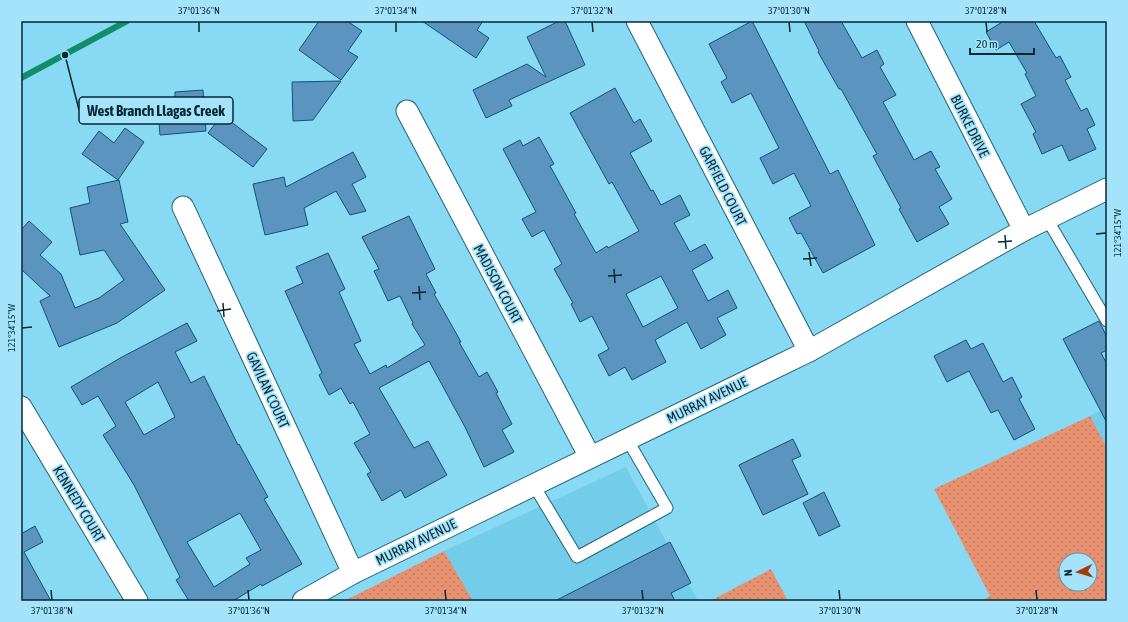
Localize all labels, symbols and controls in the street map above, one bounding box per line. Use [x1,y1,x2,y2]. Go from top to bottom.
text: 37°01'36"N [178,5,220,16]
text: 37°01'34"N [375,5,417,16]
text: 37°01'32"N [571,5,613,16]
text: 37°01'30"N [768,5,810,16]
text: 37°01'28"N [965,5,1007,16]
scale bar [970,30,1034,56]
text: 20 m [976,37,998,51]
street label: BURKE DRIVE [947,92,993,160]
callout: West Branch Llagas Creek [79,97,233,124]
text: West Branch Llagas Creek [86,102,225,119]
street label: GARFIELD COURT [696,144,750,228]
text: 121°34'15"W [1112,208,1123,257]
street label: MADISON COURT [470,242,526,326]
text: 121°34'15"W [6,303,17,352]
street label: GAVILAN COURT [243,349,293,431]
street label: MURRAY AVENUE [664,374,750,426]
street label: KENNEDY COURT [50,463,108,545]
street label: MURRAY AVENUE [373,516,459,568]
north arrow [1058,552,1098,592]
text: N [1062,569,1074,577]
text: 37°01'38"N [31,605,73,616]
text: 37°01'36"N [228,605,270,616]
text: 37°01'34"N [425,605,467,616]
text: 37°01'32"N [622,605,664,616]
text: 37°01'30"N [819,605,861,616]
text: 37°01'28"N [1016,605,1058,616]

